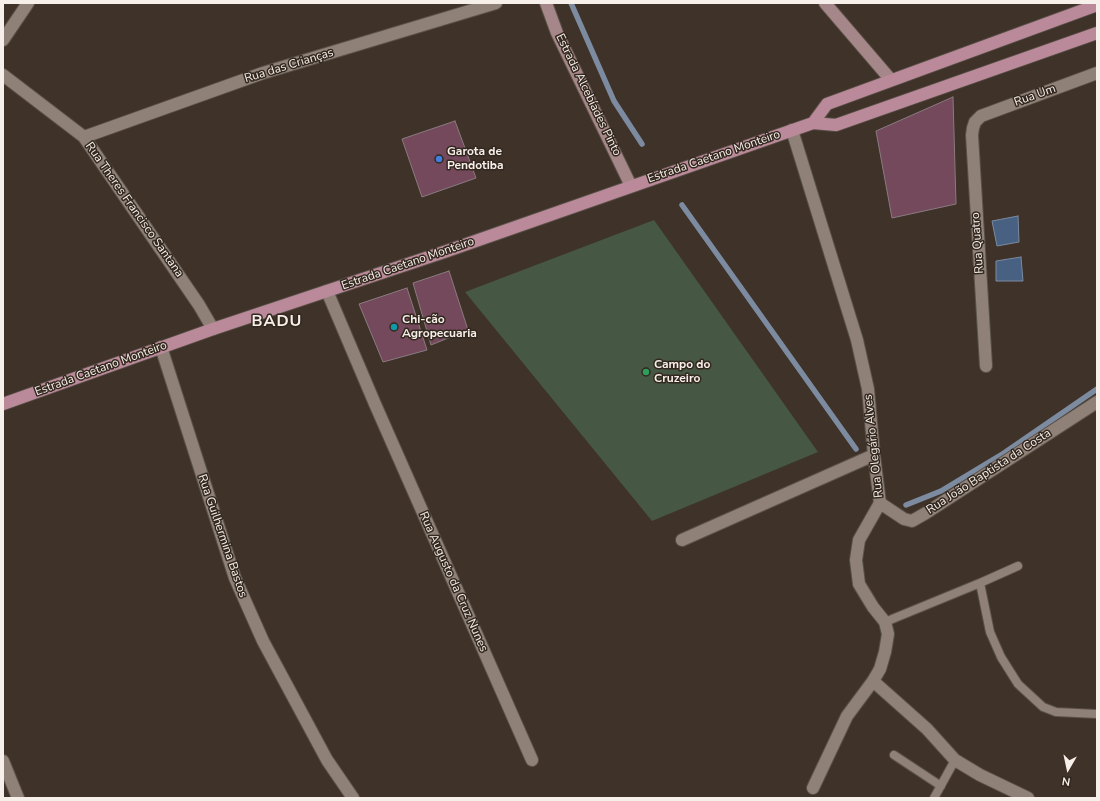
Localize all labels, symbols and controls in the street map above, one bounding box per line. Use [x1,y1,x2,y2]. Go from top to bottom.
street label: Estrada Alcebíades Pinto [552,31,624,159]
street label: Rua das Crianças [243,46,335,86]
street label: Rua Um [1012,82,1058,110]
street label: Estrada Caetano Monteiro [646,127,782,187]
street label: Rua Theres Francisco Santana [82,140,186,280]
place label: Garota de Pendotiba [447,145,504,173]
marker: Garota de Pendotiba [434,154,444,164]
street label: Rua Quatro [969,212,987,274]
street label: Estrada Caetano Monteiro [340,234,476,294]
district label: BADU [252,312,302,332]
place label: Chi-cão Agropecuaria [402,313,477,341]
marker: Chi-cão Agropecuaria [389,322,399,332]
street label: Estrada Caetano Monteiro [33,338,169,400]
place label: Campo do Cruzeiro [654,358,710,386]
marker: Campo do Cruzeiro [641,367,651,377]
street label: Rua Olegário Alves [861,394,887,498]
street label: Rua João Baptista da Costa [924,426,1054,518]
street label: Rua Guilhermina Bastos [194,472,250,600]
street label: Rua Augusto da Cruz Nunes [416,510,490,654]
north arrow [1048,749,1088,789]
text: N [1061,773,1071,789]

